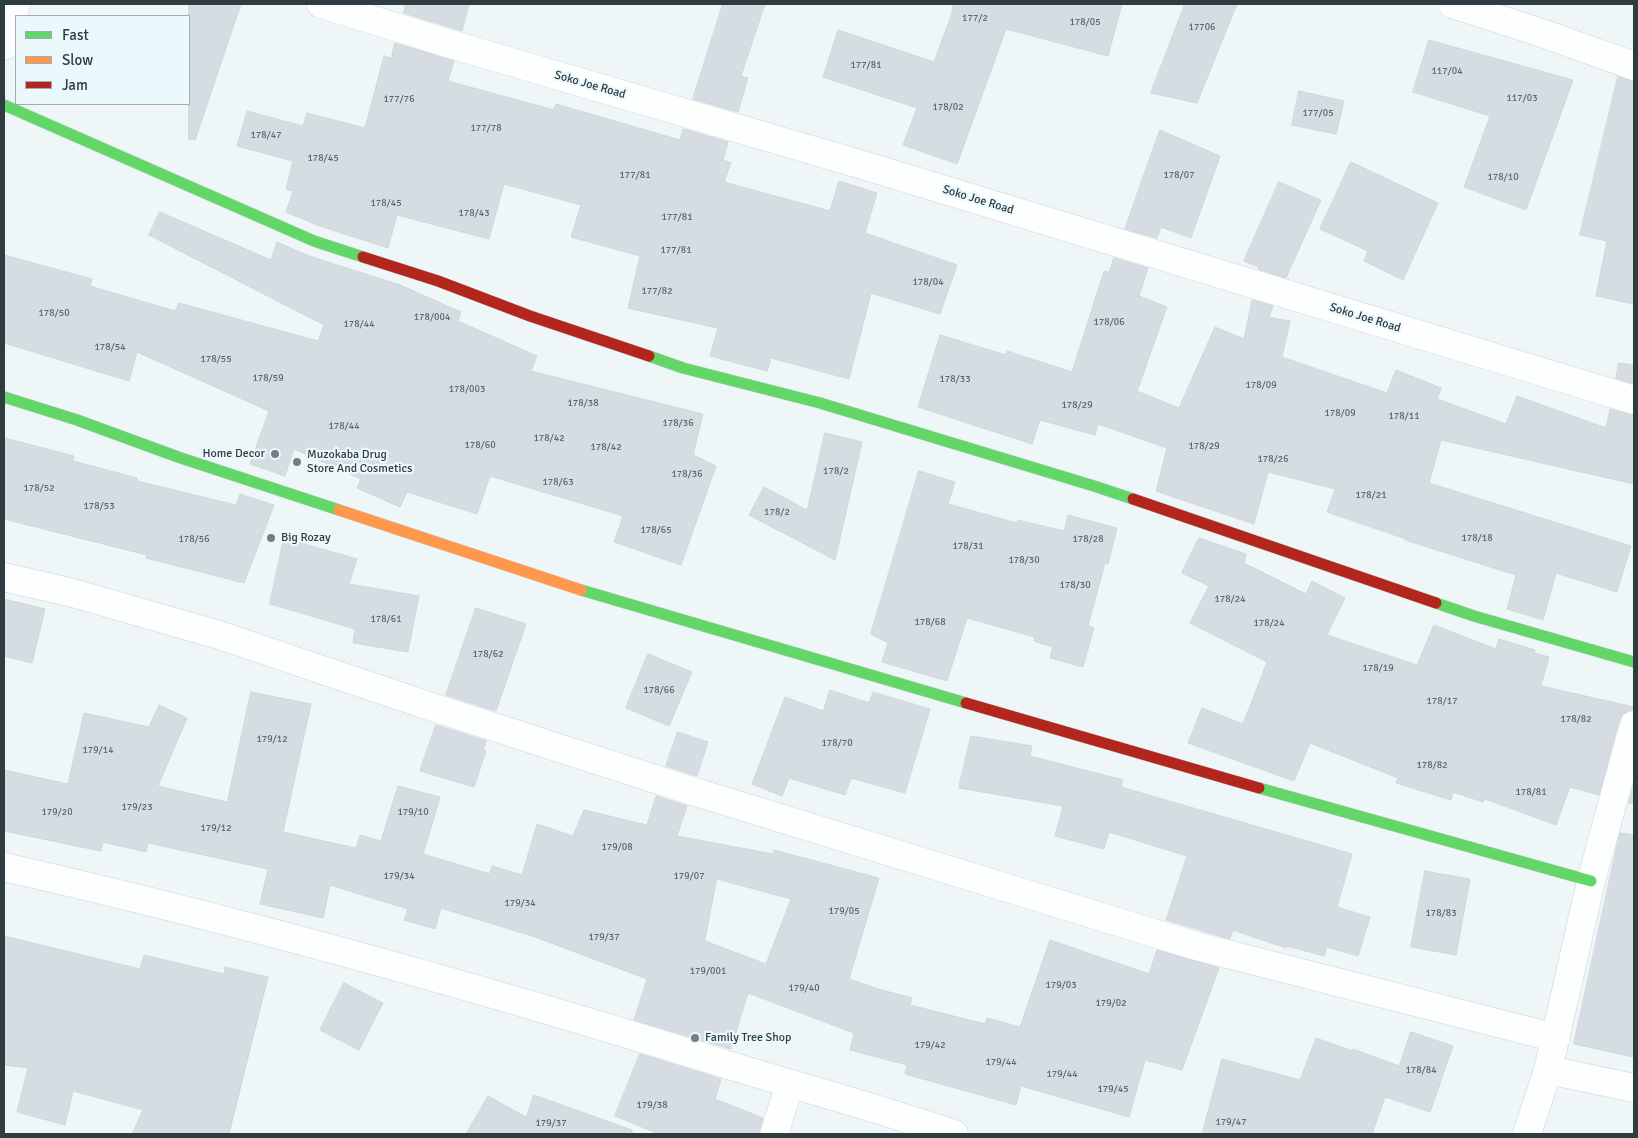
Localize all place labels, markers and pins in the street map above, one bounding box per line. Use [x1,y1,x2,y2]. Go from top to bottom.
place label: Home Decor [202,447,265,461]
marker: Home Decor [269,448,281,460]
place label: Muzokaba Drug Store And Cosmetics [307,448,412,476]
marker: Muzokaba Drug Store And Cosmetics [291,456,303,468]
place label: Big Rozay [281,531,330,545]
marker: Big Rozay [265,532,277,544]
place label: Family Tree Shop [705,1031,791,1045]
marker: Family Tree Shop [689,1032,701,1044]

